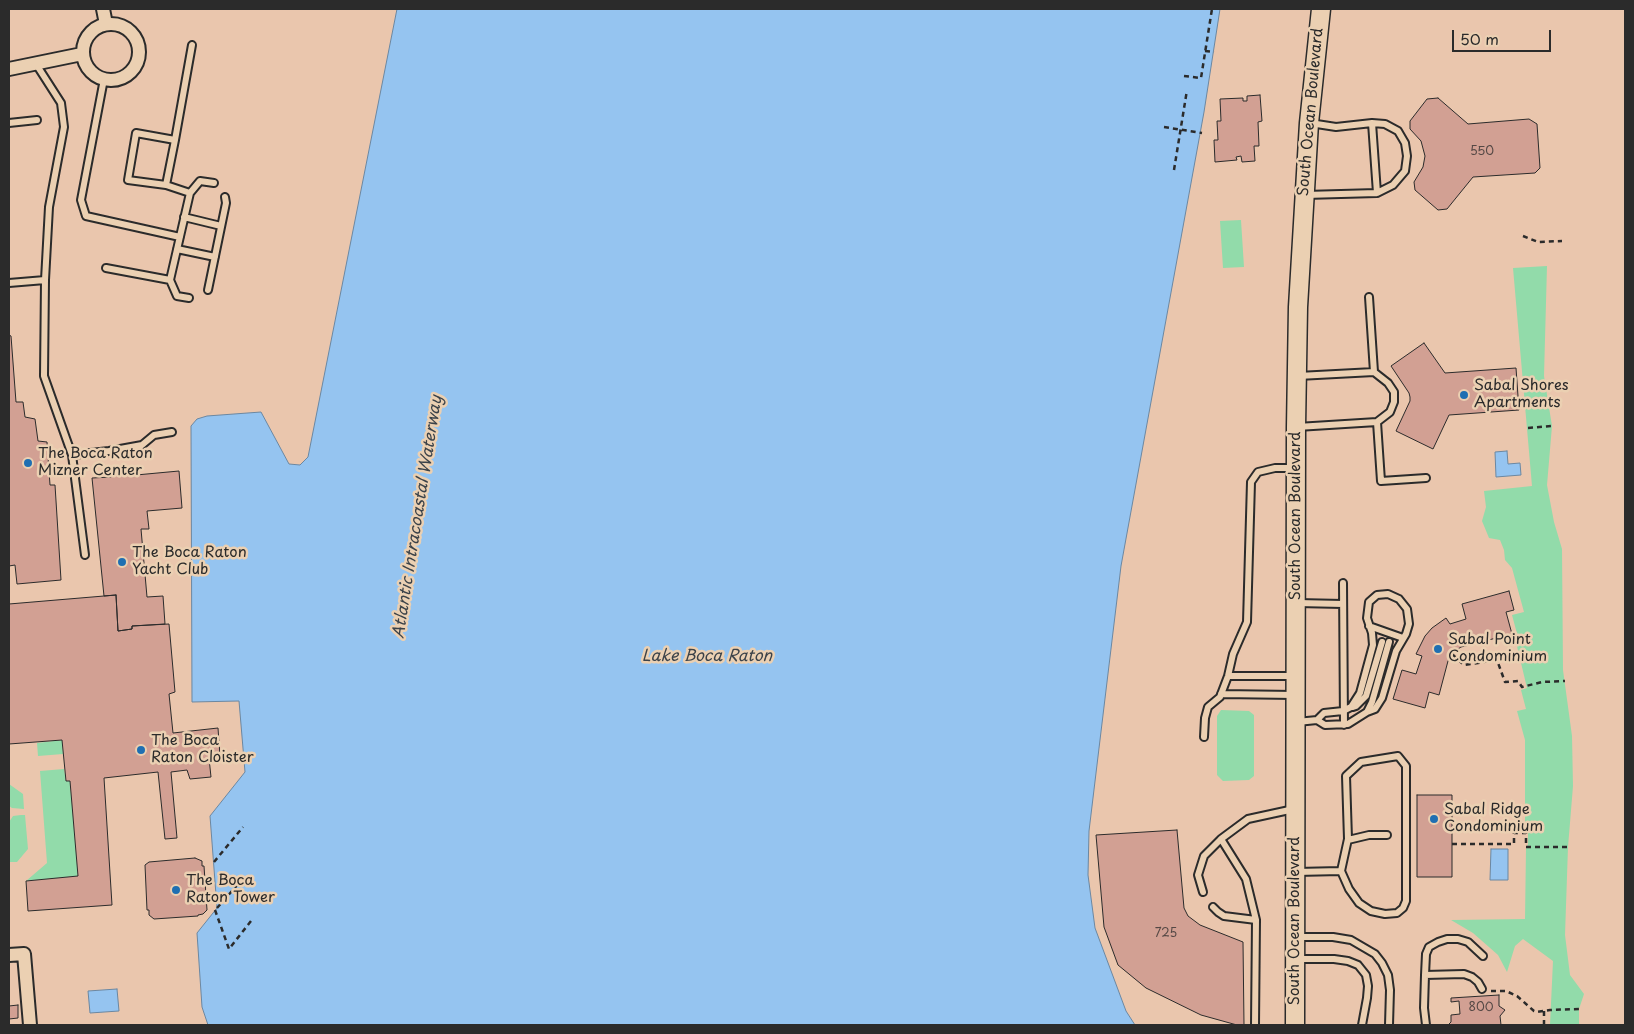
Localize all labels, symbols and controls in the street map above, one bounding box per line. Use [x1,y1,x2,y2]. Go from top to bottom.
scale bar [1454,20,1553,52]
street label: South Ocean Boulevard [1295,27,1327,197]
text: 50 m [1460,27,1499,50]
house number: 550 [1470,145,1494,159]
place label: Sabal Shores Apartments [1474,377,1569,412]
marker: Sabal Shores Apartments [1458,389,1470,401]
water label: Atlantic Intracoastal Waterway [389,394,447,640]
street label: South Ocean Boulevard [1287,432,1305,600]
place label: The Boca Raton Mizner Center [38,445,153,480]
marker: The Boca Raton Mizner Center [22,457,34,469]
place label: The Boca Raton Yacht Club [132,544,247,579]
marker: The Boca Raton Yacht Club [116,556,128,568]
place label: Sabal Point Condominium [1448,631,1547,666]
marker: Sabal Point Condominium [1432,643,1444,655]
water label: Lake Boca Raton [642,647,772,667]
place label: The Boca Raton Cloister [151,732,254,767]
marker: The Boca Raton Cloister [135,744,147,756]
place label: Sabal Ridge Condominium [1444,801,1543,836]
marker: Sabal Ridge Condominium [1428,813,1440,825]
street label: South Ocean Boulevard [1286,837,1304,1005]
place label: The Boca Raton Tower [186,872,275,907]
marker: The Boca Raton Tower [170,884,182,896]
house number: 725 [1155,927,1177,941]
house number: 800 [1468,1001,1494,1015]

